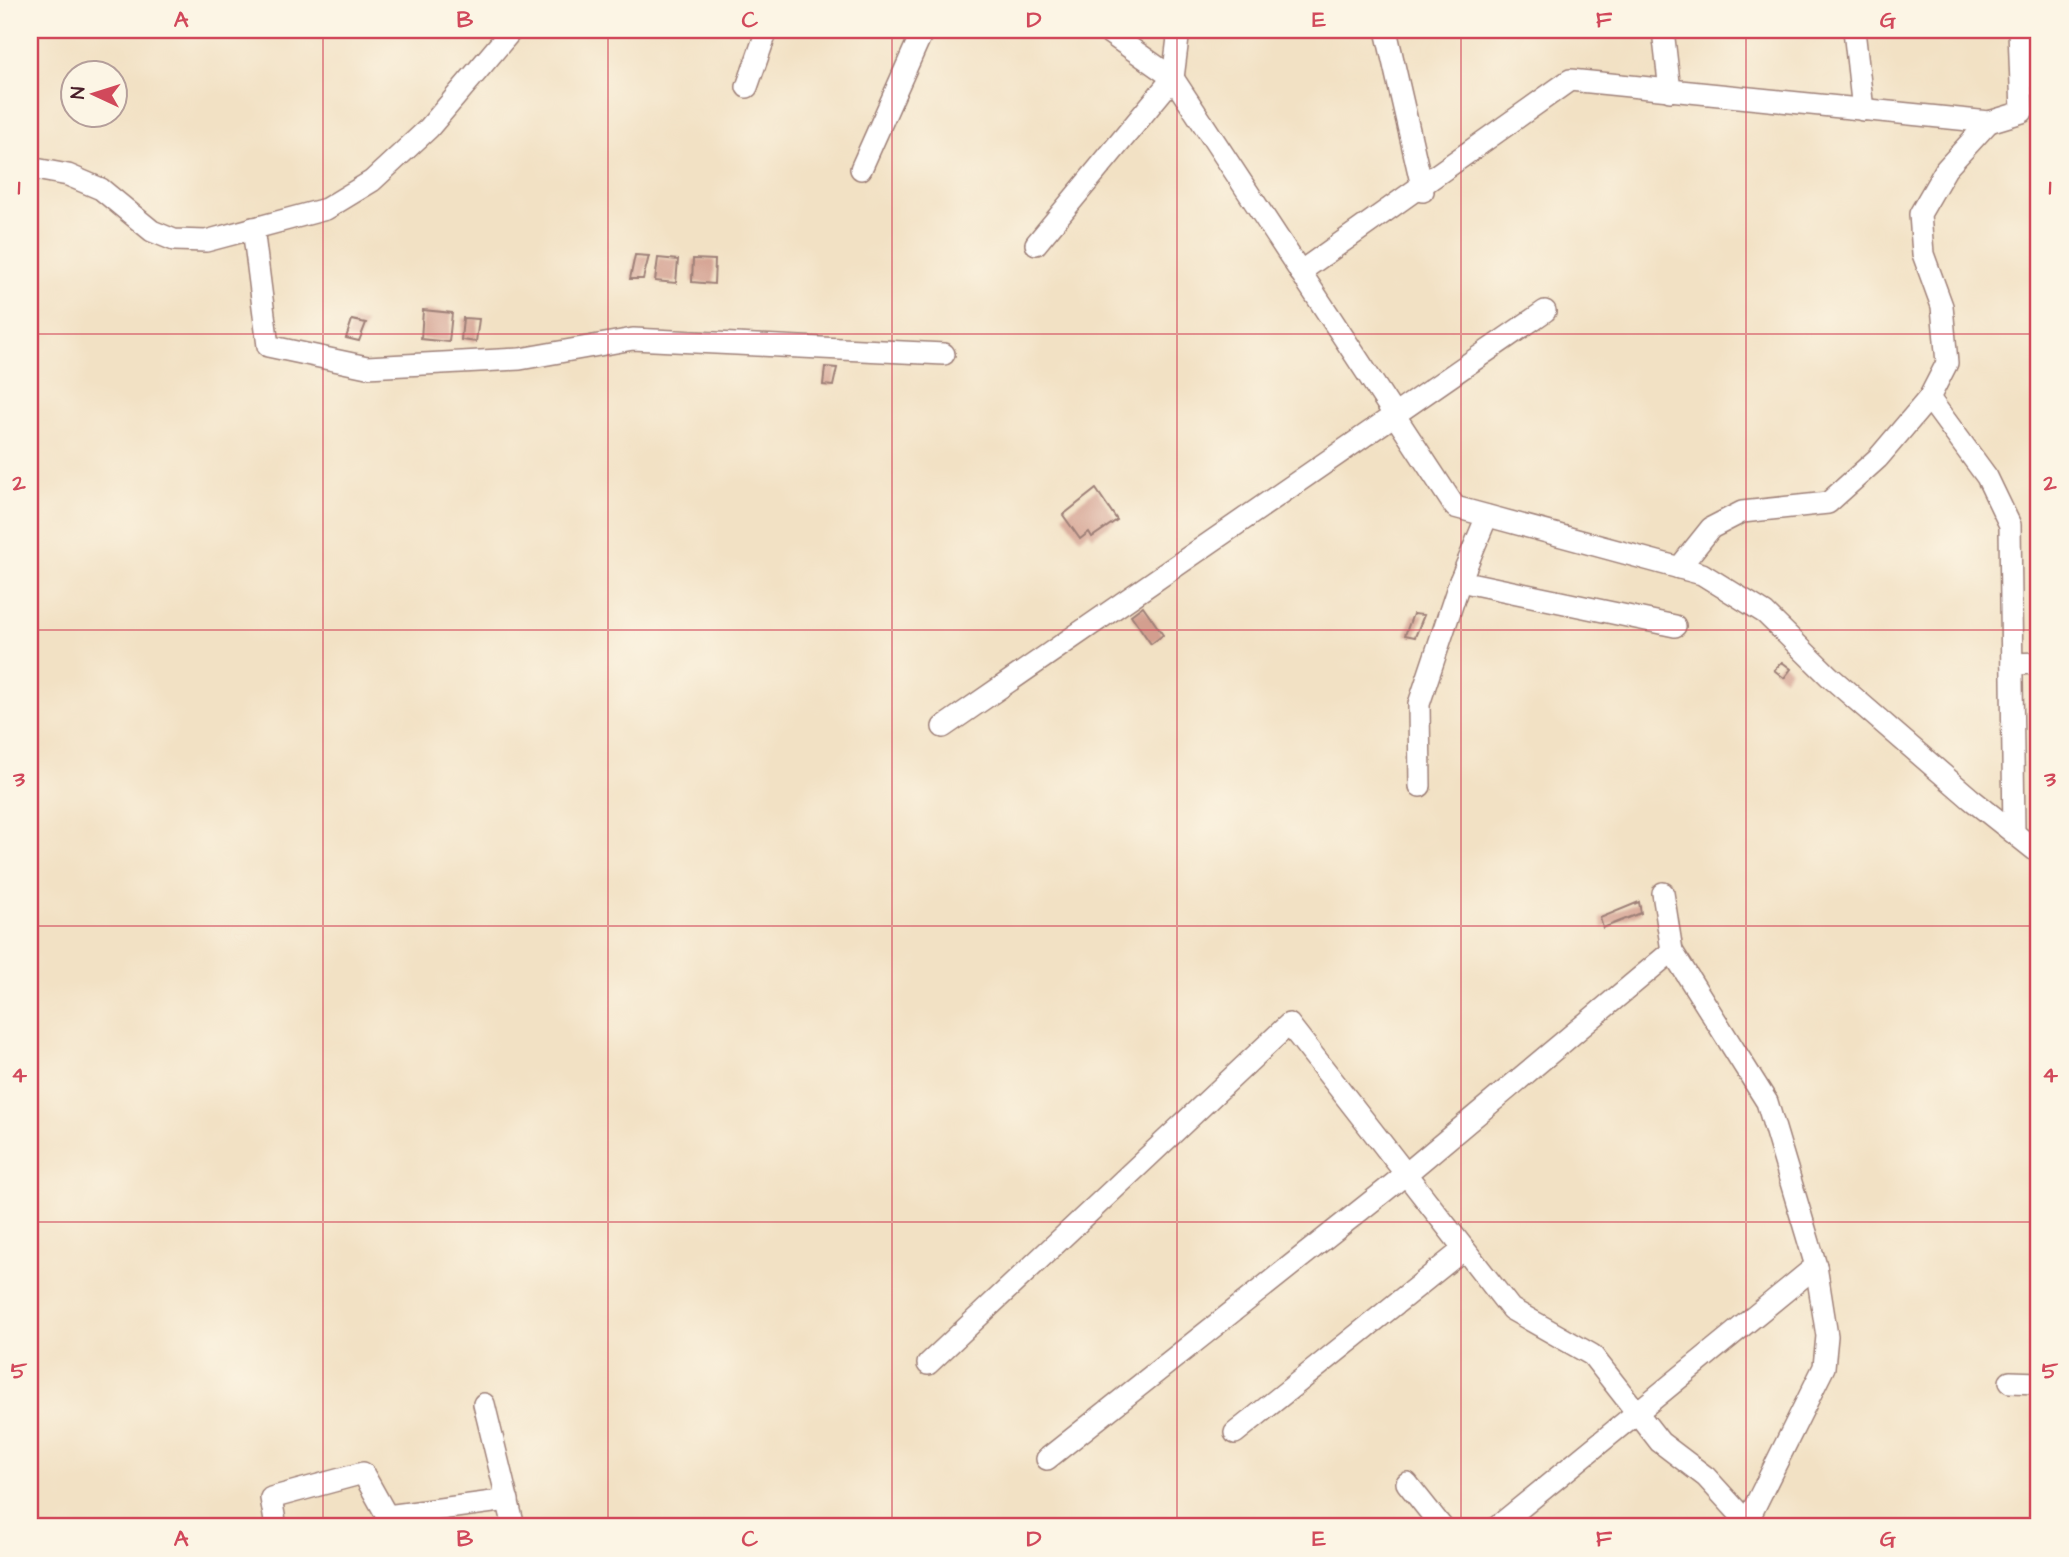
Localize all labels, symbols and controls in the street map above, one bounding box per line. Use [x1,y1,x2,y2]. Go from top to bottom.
text: A [174,4,189,36]
text: B [457,4,474,36]
text: C [742,4,759,36]
text: D [1027,4,1042,36]
text: E [1312,4,1326,36]
text: F [1596,4,1613,36]
text: G [1880,4,1896,36]
north arrow [60,60,130,130]
text: N [65,86,92,100]
text: 1 [18,171,21,203]
text: 1 [2049,171,2052,203]
text: 2 [11,467,26,499]
text: 2 [2042,467,2057,499]
text: 3 [12,763,25,795]
text: 3 [2043,763,2056,795]
text: 4 [11,1059,27,1091]
text: 4 [2042,1059,2058,1091]
text: 5 [11,1355,28,1387]
text: 5 [2042,1355,2059,1387]
text: A [174,1523,189,1555]
text: B [457,1523,474,1555]
text: C [742,1523,759,1555]
text: D [1027,1523,1042,1555]
text: E [1312,1523,1326,1555]
text: F [1596,1523,1613,1555]
text: G [1880,1523,1896,1555]

